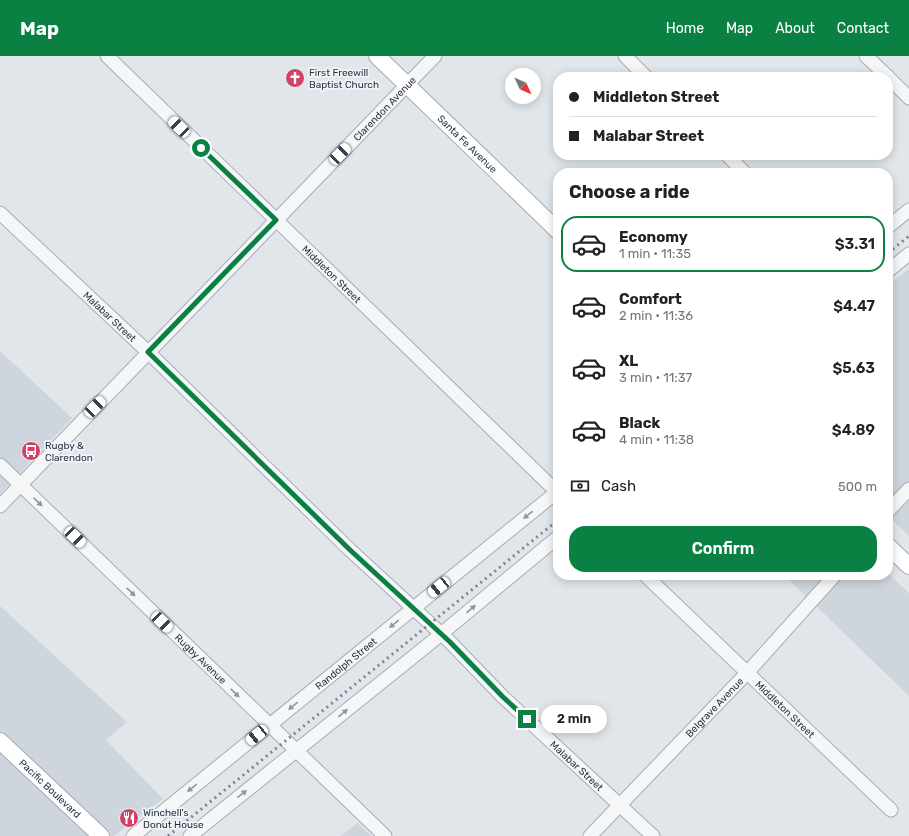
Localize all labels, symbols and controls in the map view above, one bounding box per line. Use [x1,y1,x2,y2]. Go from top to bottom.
text: Map [20,17,59,40]
text: Home [666,20,704,37]
text: Map [726,20,753,37]
text: About [775,20,815,37]
text: Contact [837,20,889,37]
church icon: First Freewill Baptist Church [284,67,306,89]
place label: First Freewill Baptist Church [309,67,379,91]
north arrow [505,68,541,104]
map controls [505,68,541,104]
street label: Clarendon Avenue [351,74,419,144]
text: Middleton Street [593,88,719,106]
street label: Santa Fe Avenue [435,113,499,176]
car [166,114,192,140]
text: Malabar Street [593,127,704,145]
route start [192,139,210,157]
car [327,141,353,167]
text: Choose a ride [569,181,690,203]
icon: car [571,226,607,262]
text: Economy [619,228,688,246]
text: $3.31 [835,235,875,253]
street label: Middleton Street [299,243,363,306]
text: 1 min · 11:35 [619,246,691,261]
icon: car [571,288,607,324]
street label: Malabar Street [81,289,138,345]
text: Comfort [619,290,682,308]
text: $4.47 [833,297,875,315]
text: 2 min · 11:36 [619,308,693,323]
icon: car [571,350,607,386]
text: XL [619,352,638,370]
text: $5.63 [833,359,875,377]
text: 3 min · 11:37 [619,370,692,385]
car [82,394,108,420]
icon: car [571,412,607,448]
text: Black [619,414,660,432]
text: $4.89 [832,421,875,439]
text: 4 min · 11:38 [619,432,694,447]
bus stop icon: Rugby & Clarendon [20,440,42,462]
place label: Rugby & Clarendon [45,440,93,464]
icon: cash [569,475,591,497]
text: Cash [601,477,636,495]
text: 500 m [838,479,877,494]
one-way arrow [33,497,43,507]
one-way arrow [522,511,533,520]
car [62,524,88,550]
button: Confirm [569,526,877,572]
car [426,575,452,599]
one-way arrow [126,588,136,597]
one-way arrow [466,604,476,613]
car [149,609,175,635]
one-way arrow [389,619,400,628]
street label: Rugby Avenue [172,632,229,687]
street label: Randolph Street [313,636,380,693]
street label: Belgrave Avenue [683,675,747,740]
street label: Middleton Street [752,679,817,741]
one-way arrow [230,688,240,697]
one-way arrow [288,702,299,710]
callout: 2 min [541,705,607,733]
one-way arrow [338,708,349,717]
route end [518,710,536,728]
text: 2 min [557,711,591,726]
car [244,723,270,747]
street label: Malabar Street [547,739,605,794]
street label: Pacific Boulevard [16,757,83,821]
one-way arrow [187,783,198,792]
one-way arrow [237,790,248,799]
restaurant icon: Winchell's Donut House [118,807,140,829]
place label: Winchell's Donut House [143,807,204,831]

